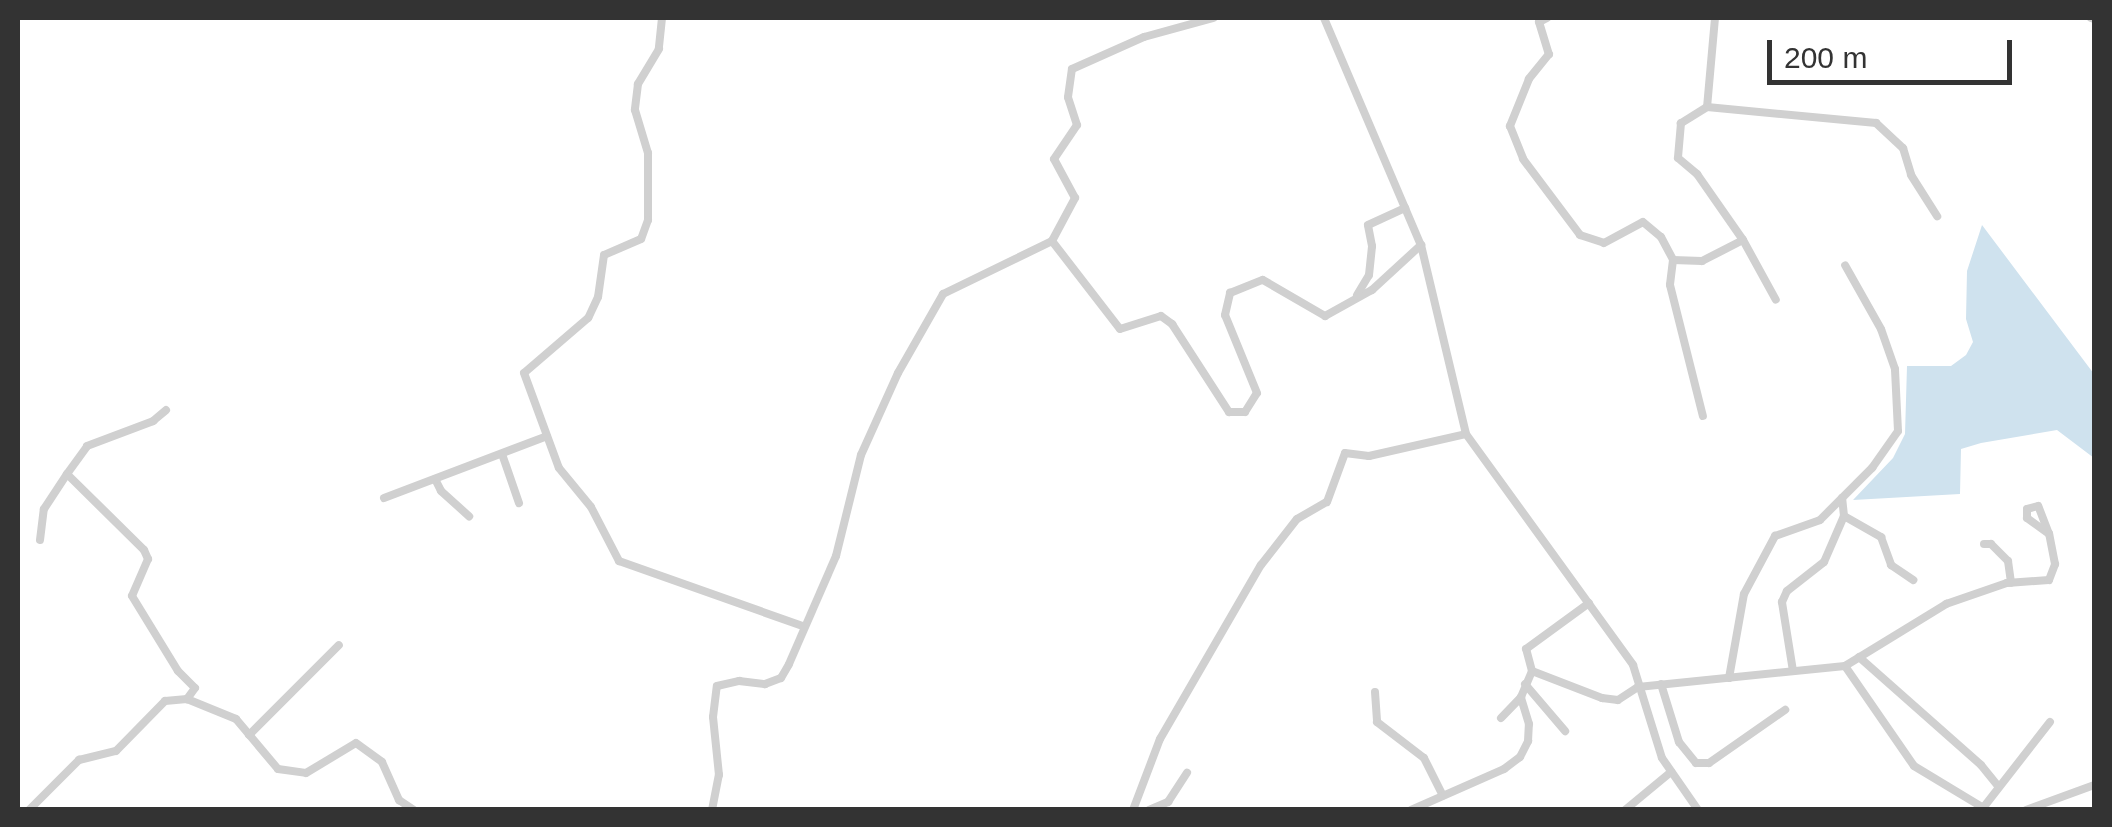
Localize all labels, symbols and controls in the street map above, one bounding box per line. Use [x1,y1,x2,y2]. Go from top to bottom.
scale bar [1772,20,2017,82]
text: 200 m [1784,41,1867,74]

